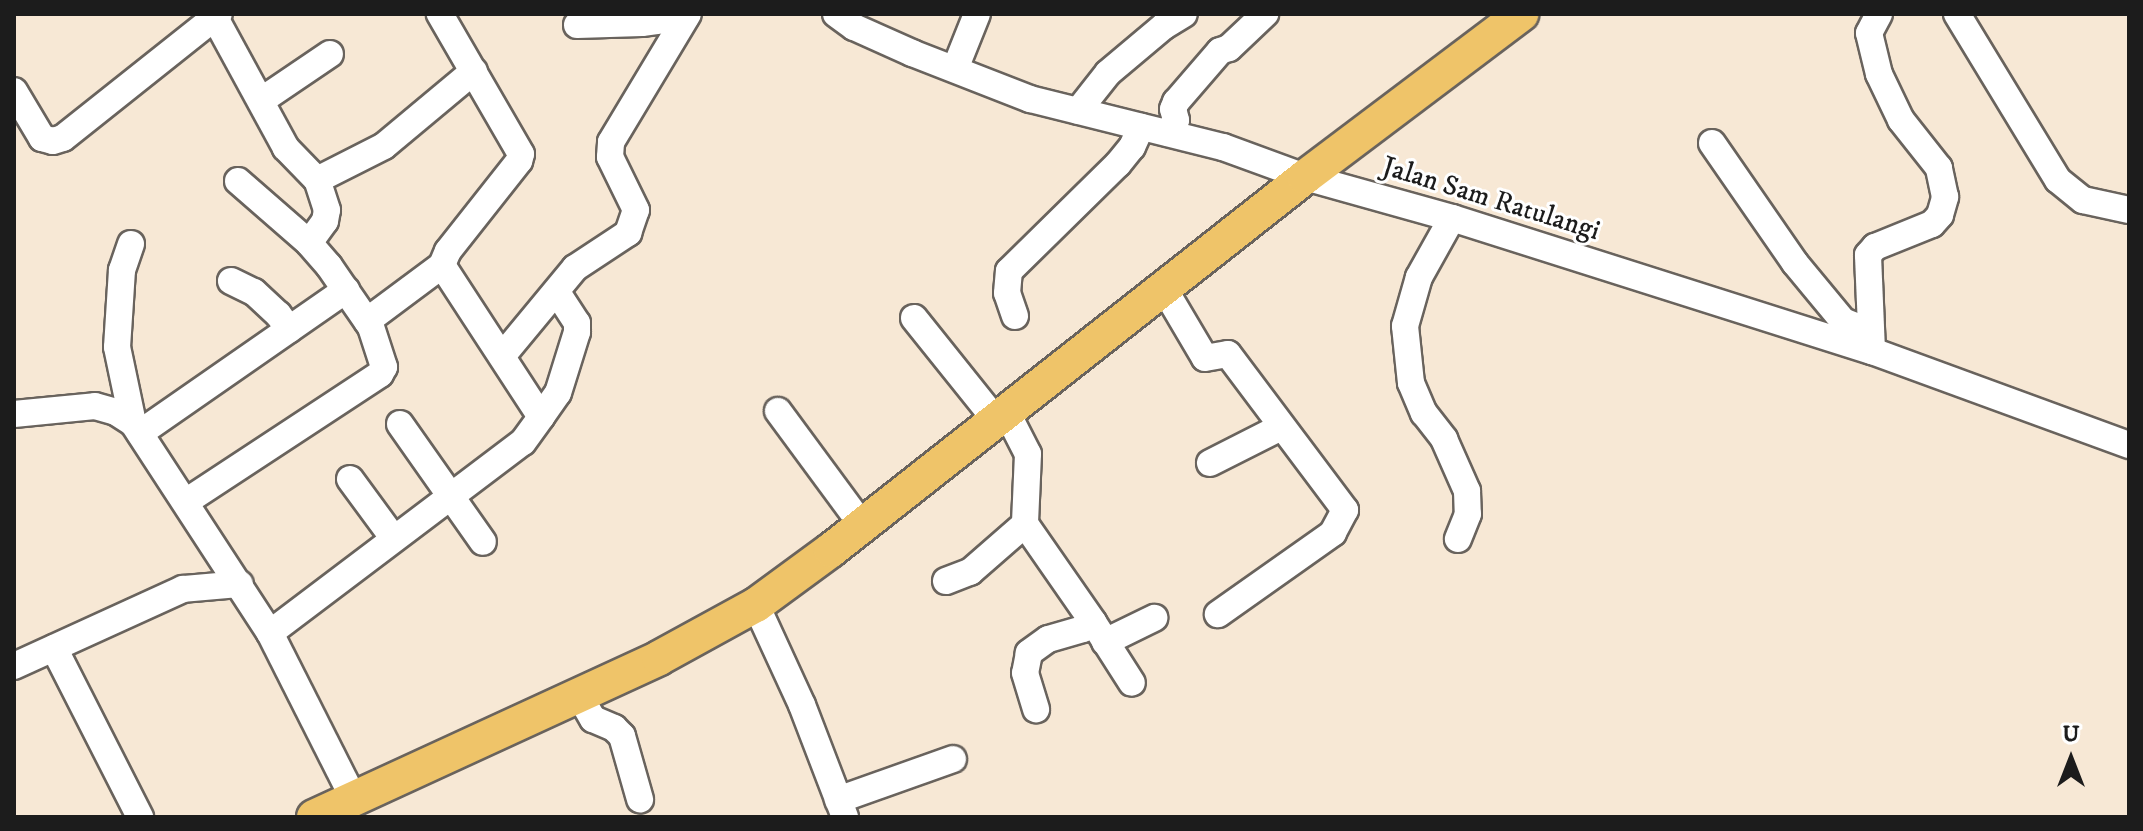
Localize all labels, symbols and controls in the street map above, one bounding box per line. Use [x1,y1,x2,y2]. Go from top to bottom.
street label: Jalan Sam Ratulangi [1378,150,1604,248]
north arrow [2031,719,2111,799]
text: U [2062,721,2080,748]

